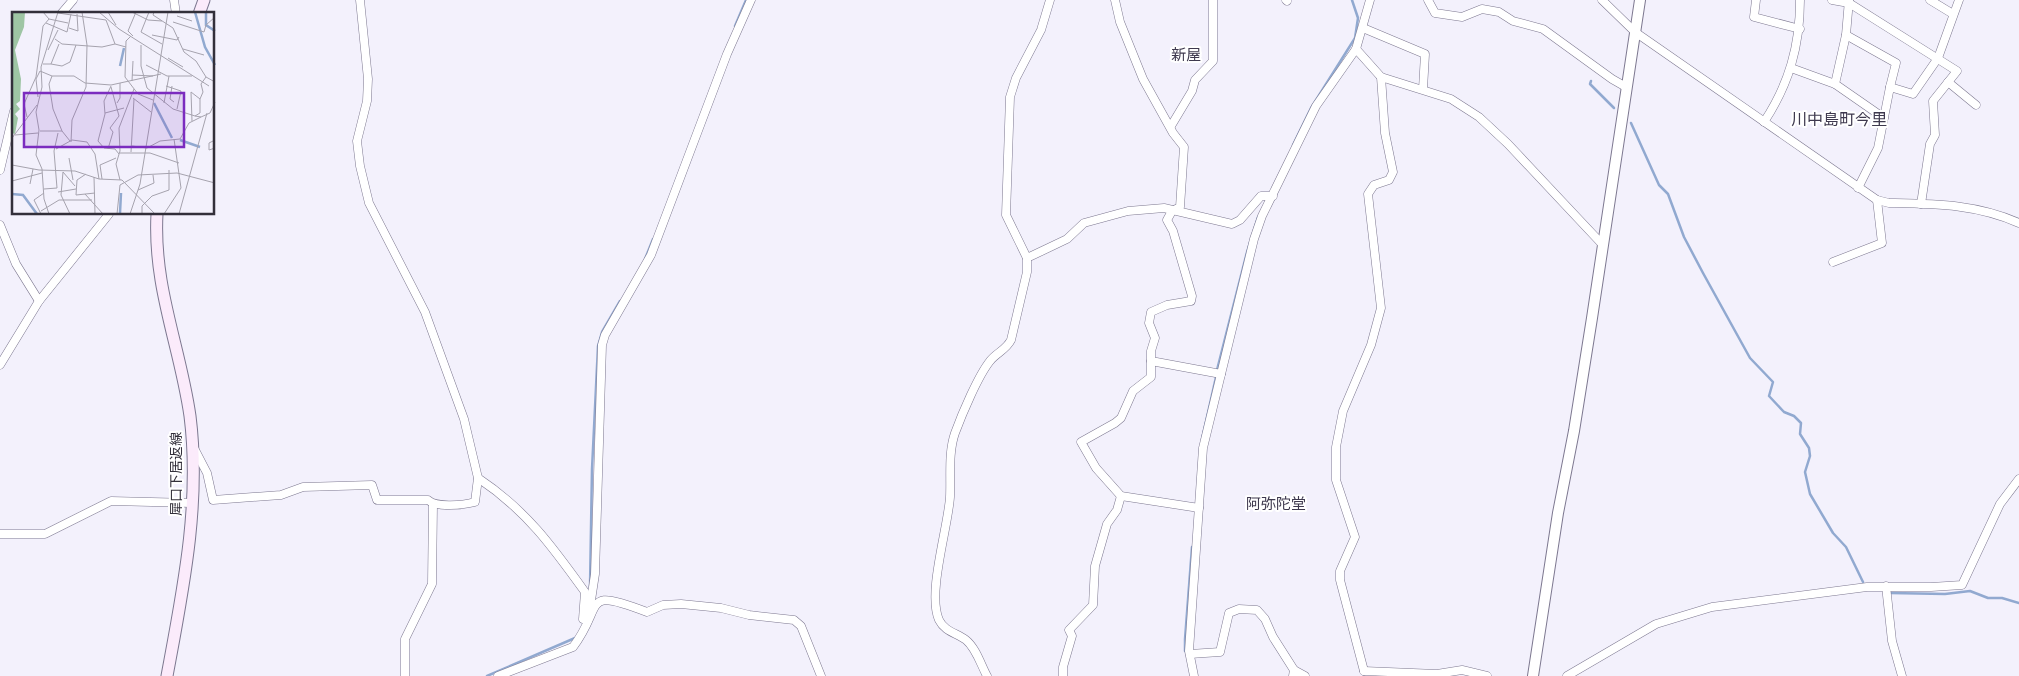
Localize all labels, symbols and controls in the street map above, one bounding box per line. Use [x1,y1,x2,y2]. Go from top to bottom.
inset map [12,12,215,215]
district label: 新屋 [1171,46,1201,64]
district label: 川中島町今里 [1791,110,1887,130]
street label: 犀口下居返線 [168,432,185,516]
district label: 阿弥陀堂 [1246,495,1306,513]

